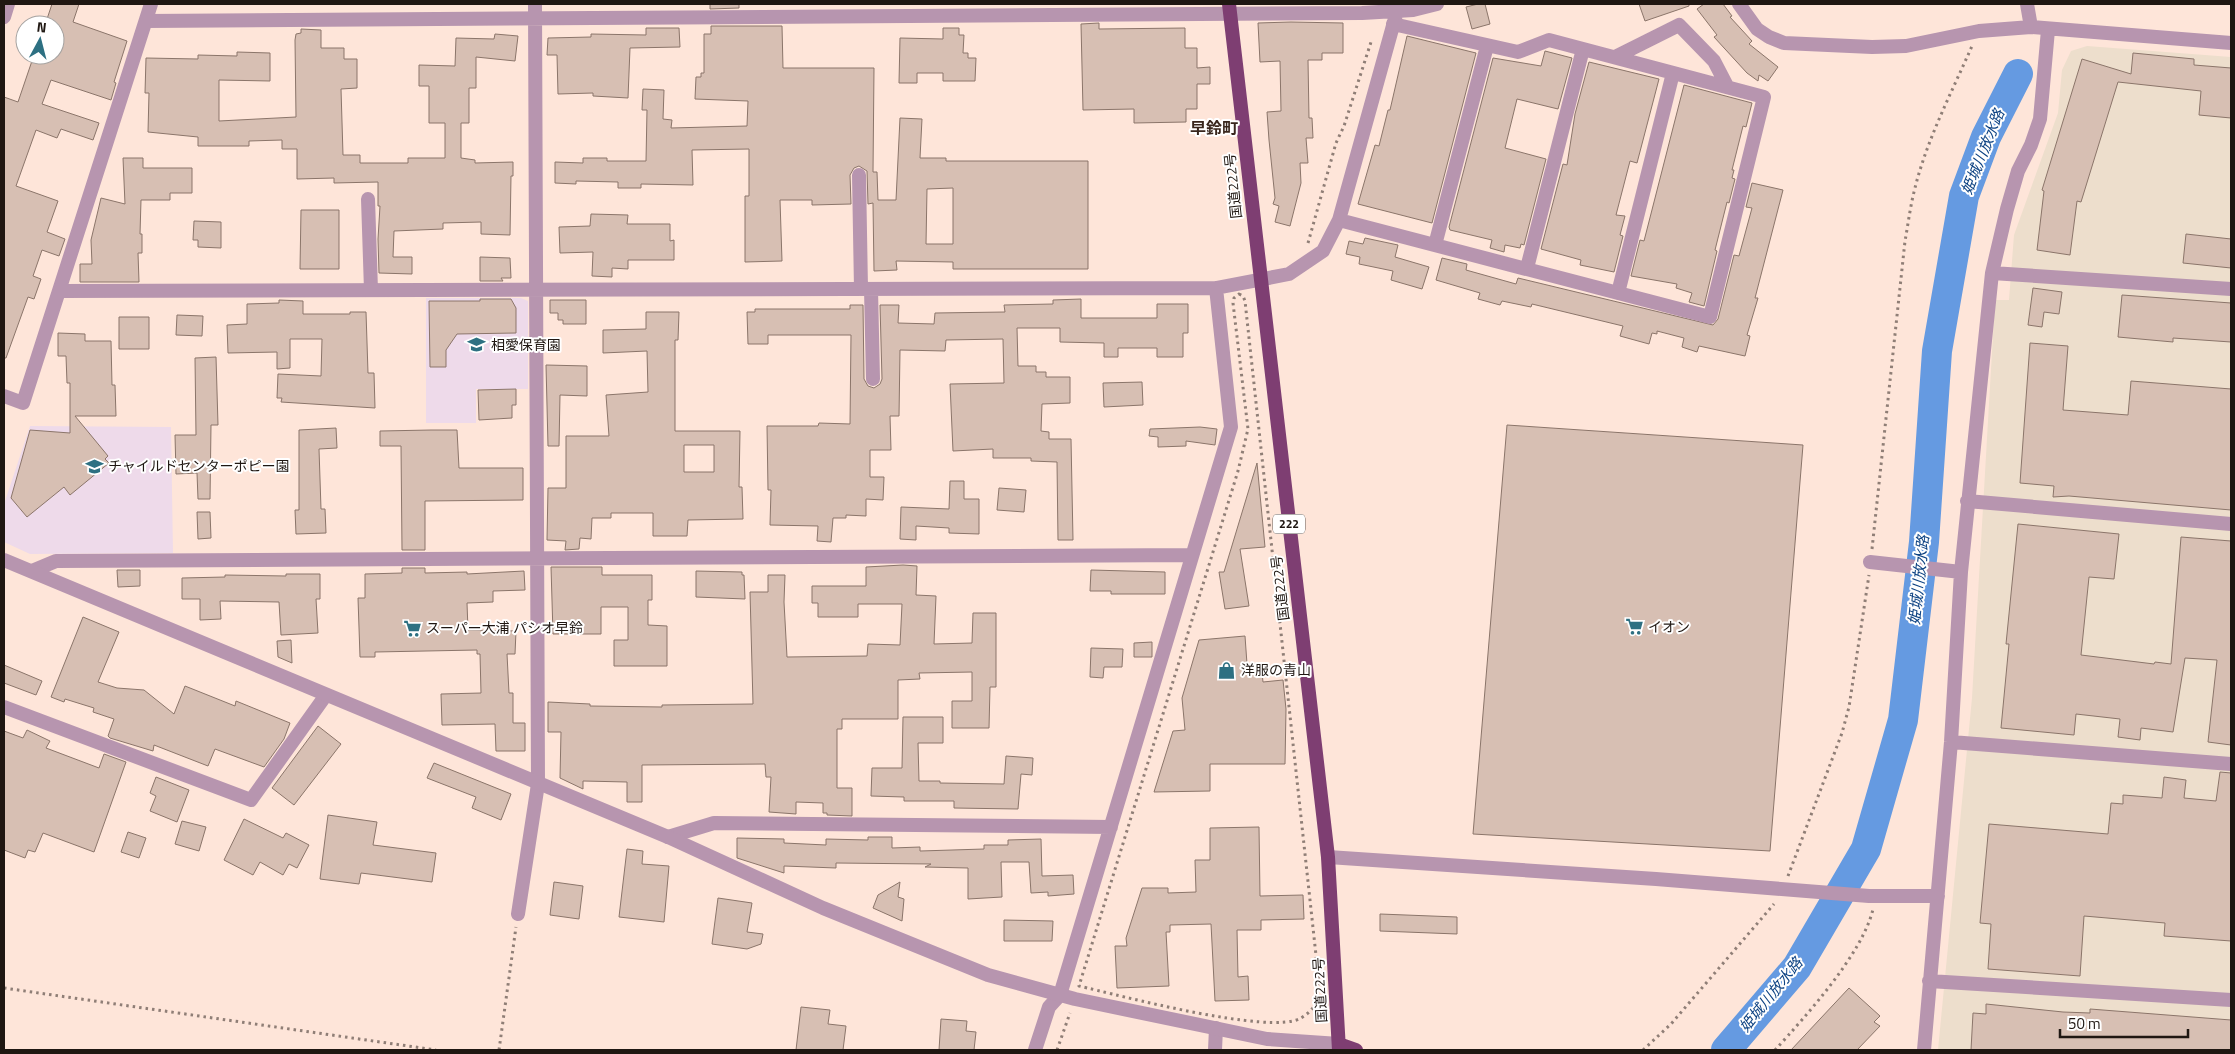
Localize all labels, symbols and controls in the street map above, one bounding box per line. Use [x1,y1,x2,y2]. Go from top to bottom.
north arrow [15,15,65,65]
text: N [36,16,48,38]
water label: 姫城川放水路 [1955,104,2011,198]
district label: 早鈴町 [1190,116,1238,140]
street label: 国道222号 [1219,152,1246,220]
place label: 相愛保育園 [491,334,561,355]
school or university icon: 相愛保育園 [467,335,487,355]
place label: チャイルドセンターポピー園 [108,455,290,476]
school or university icon: チャイルドセンターポピー園 [84,456,104,476]
road number: 222 [1273,514,1305,534]
water label: 姫城川放水路 [1902,532,1935,626]
street label: 国道222号 [1265,554,1294,622]
place label: イオン [1648,616,1690,637]
place label: スーパー大浦 パシオ早鈴 [426,617,583,638]
supermarket icon: イオン [1624,617,1644,637]
supermarket icon: スーパー大浦 パシオ早鈴 [402,618,422,638]
place label: 洋服の青山 [1241,659,1311,680]
shop icon: 洋服の青山 [1217,660,1237,680]
water label: 姫城川放水路 [1733,951,1809,1037]
street label: 国道222号 [1307,957,1332,1023]
scale bar [2060,1006,2188,1038]
text: 50 m [2068,1012,2101,1035]

